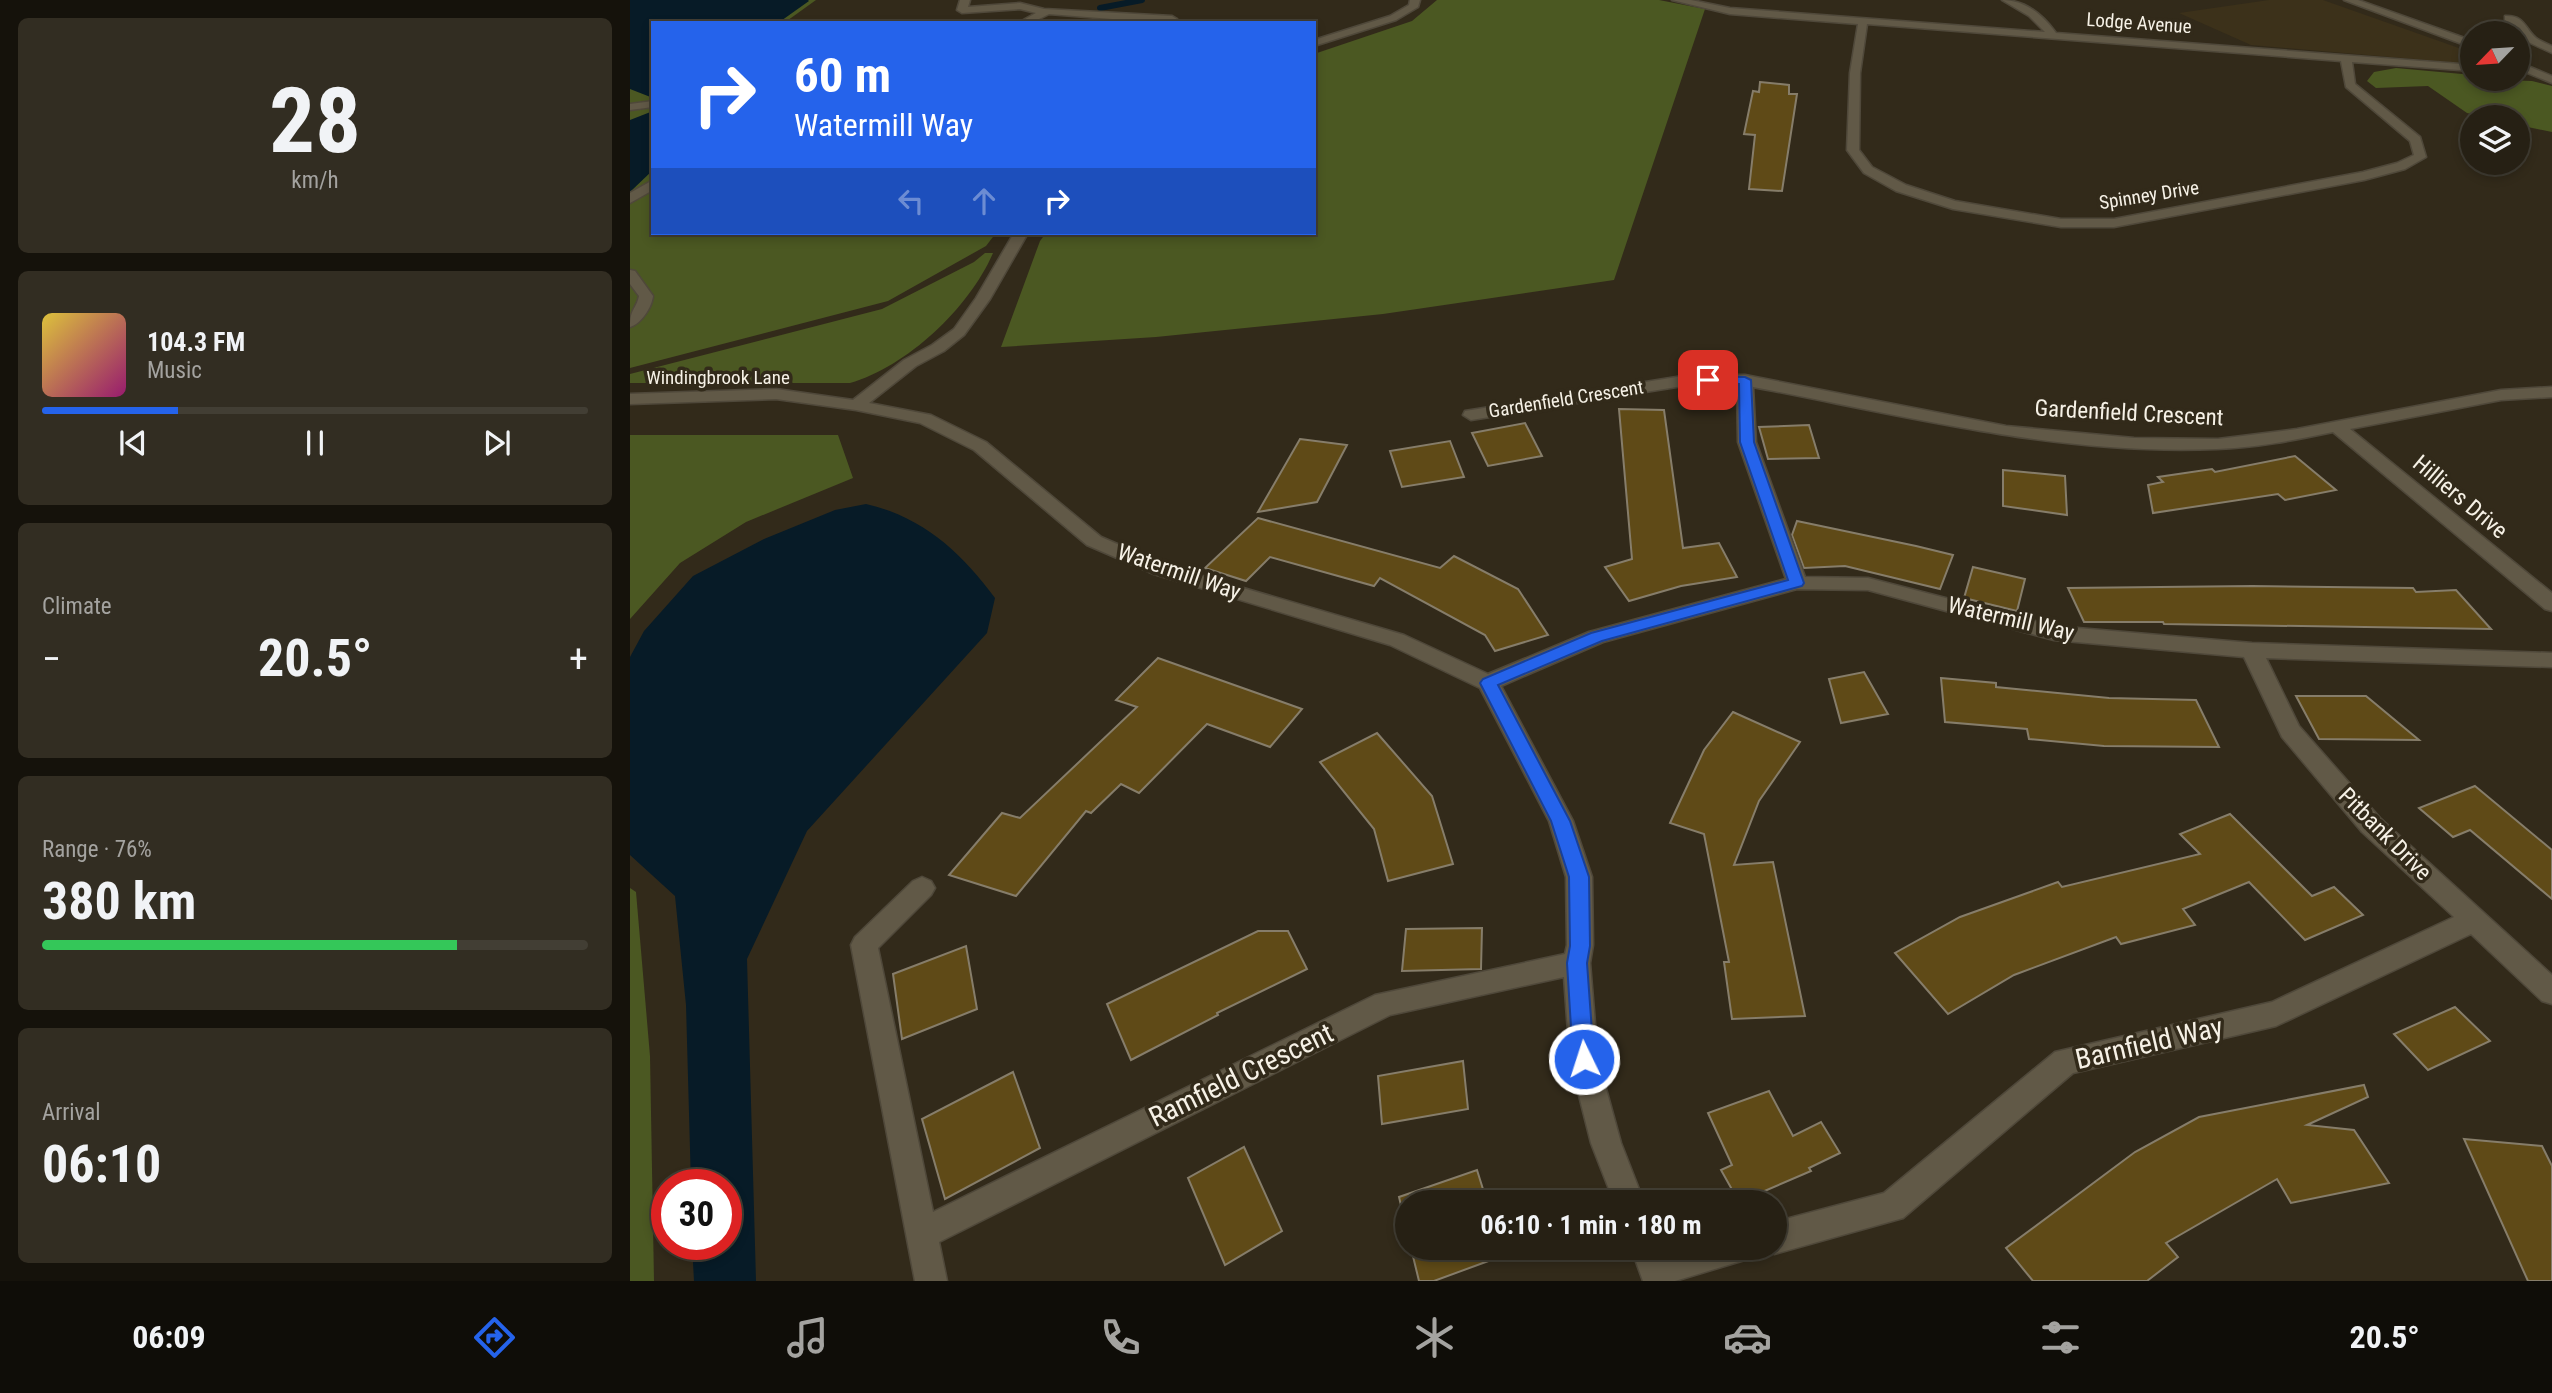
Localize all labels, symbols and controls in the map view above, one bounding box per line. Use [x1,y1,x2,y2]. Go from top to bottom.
street label: Lodge Avenue [2086,8,2192,38]
north arrow [2460,21,2530,91]
map controls [2460,21,2530,175]
text: 60 m [794,47,891,104]
icon: right [679,49,770,140]
text: 28 [269,68,361,174]
button: layers [2460,105,2530,175]
text: Watermill Way [794,106,973,144]
text: km/h [291,167,339,194]
street label: Spinney Drive [2097,176,2201,214]
icon: left [892,182,930,220]
icon: ahead [965,182,1003,220]
icon: right [1038,182,1076,220]
text: 104.3 FM [147,327,245,357]
pin [1678,350,1738,410]
text: Music [147,357,202,384]
icon: arrive [1689,361,1727,399]
street label: Windingbrook Lane [646,366,790,389]
street label: Gardenfield Crescent [1487,375,1645,423]
street label: Gardenfield Crescent [2034,395,2224,431]
icon: previous [114,424,152,462]
icon: pause [296,424,334,462]
icon: next [478,424,516,462]
street label: Hilliers Drive [2407,450,2513,544]
street label: Watermill Way [1114,538,1245,606]
street label: Watermill Way [1945,591,2077,647]
text: Climate [42,593,112,620]
text: 20.5° [258,628,372,689]
text: − [42,637,61,681]
text: + [569,637,588,681]
street label: Pitbank Drive [2333,782,2437,886]
text: Range · 76% [42,836,152,863]
text: 380 km [42,871,196,932]
street label: Barnfield Way [2072,1010,2226,1076]
street label: Ramfield Crescent [1143,1016,1339,1134]
position arrow [1547,1022,1621,1096]
text: Arrival [42,1099,101,1126]
text: 06:10 [42,1134,161,1195]
speed limit sign: 30 [651,1169,742,1260]
text: 06:10 · 1 min · 180 m [1481,1210,1701,1240]
icon: directions [470,1313,519,1362]
icon: music [783,1313,832,1362]
icon: phone [1096,1313,1145,1362]
icon: climate [1410,1313,1459,1362]
icon: car [1723,1313,1772,1362]
icon: filters [2036,1313,2085,1362]
text: 06:09 [132,1318,206,1356]
text: 20.5° [2350,1318,2420,1356]

